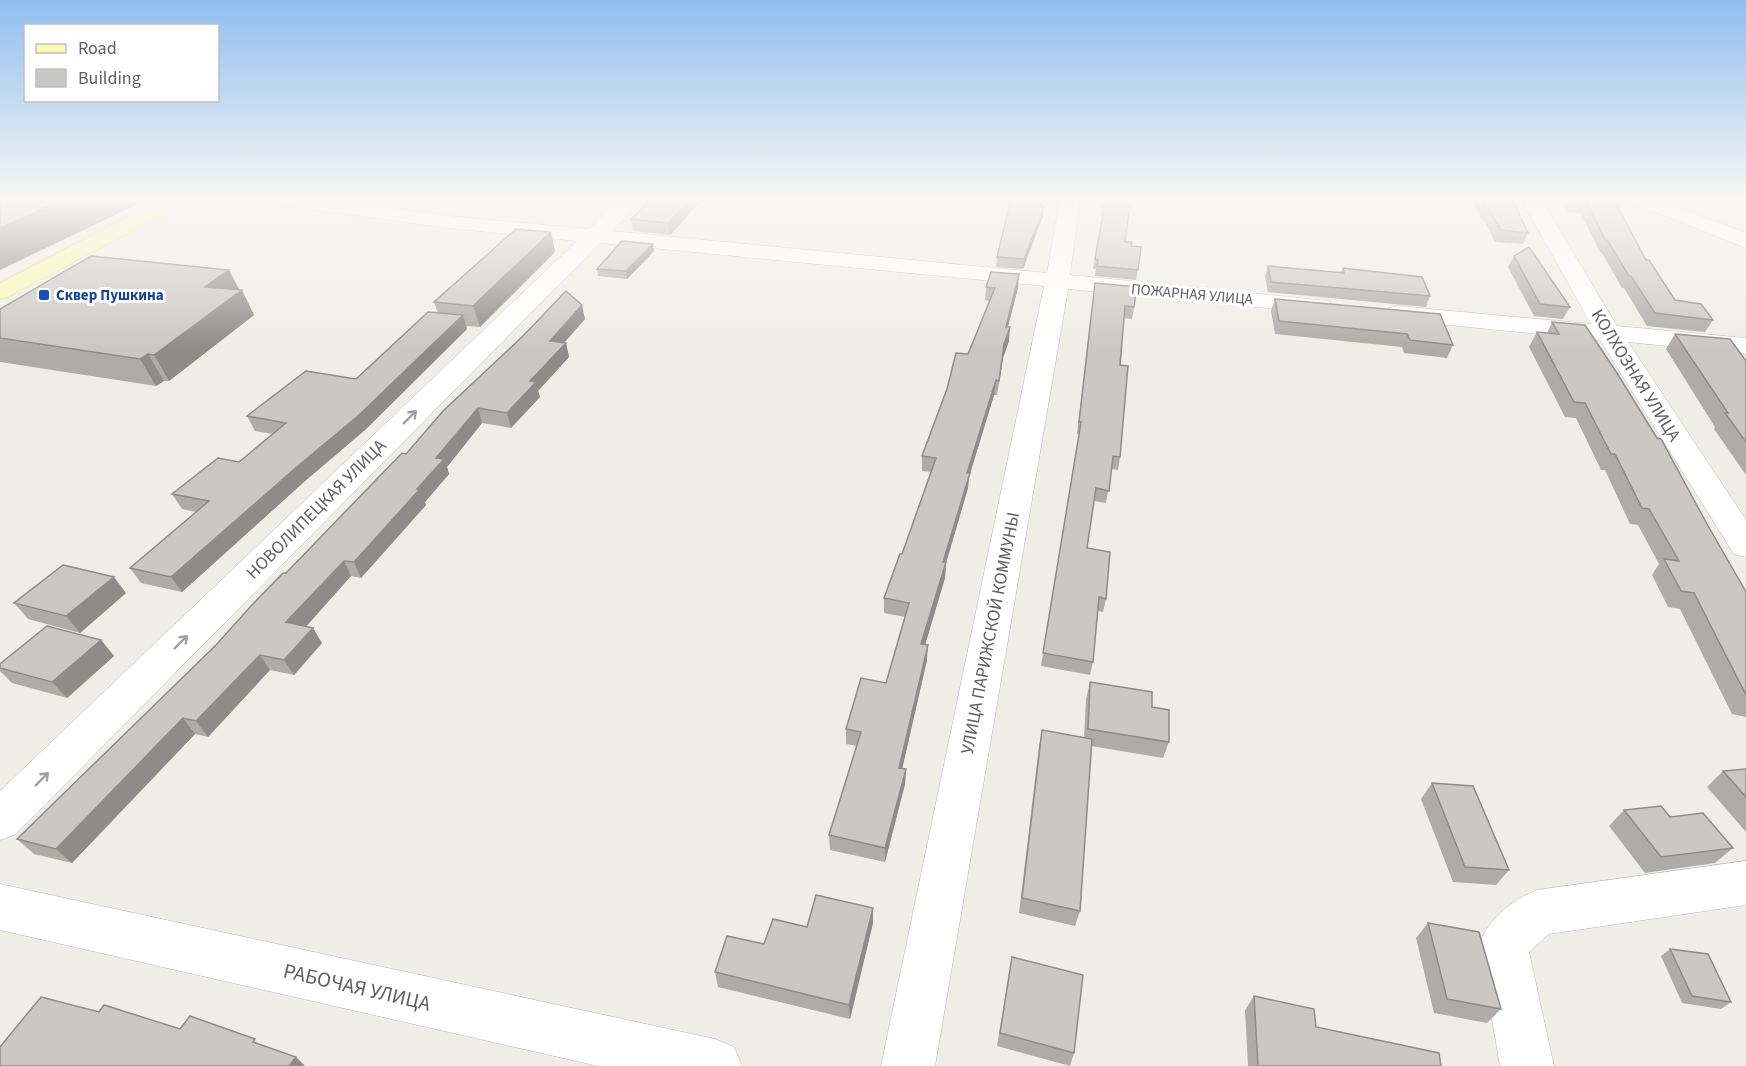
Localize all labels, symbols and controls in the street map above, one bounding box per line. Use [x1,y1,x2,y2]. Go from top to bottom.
legend [24,24,219,102]
text: Road [78,36,117,61]
text: Building [78,66,141,91]
street label: ПОЖАРНАЯ УЛИЦА [1130,279,1255,310]
place label: Сквер Пушкина [56,285,164,306]
marker: Сквер Пушкина [37,288,51,302]
street label: КОЛХОЗНАЯ УЛИЦА [1585,304,1686,446]
one-way arrow [402,410,417,424]
street label: НОВОЛИПЕЦКАЯ УЛИЦА [241,434,392,585]
street label: УЛИЦА ПАРИЖСКОЙ КОММУНЫ [955,510,1026,756]
one-way arrow [173,635,188,649]
one-way arrow [34,771,49,786]
street label: РАБОЧАЯ УЛИЦА [280,955,434,1019]

